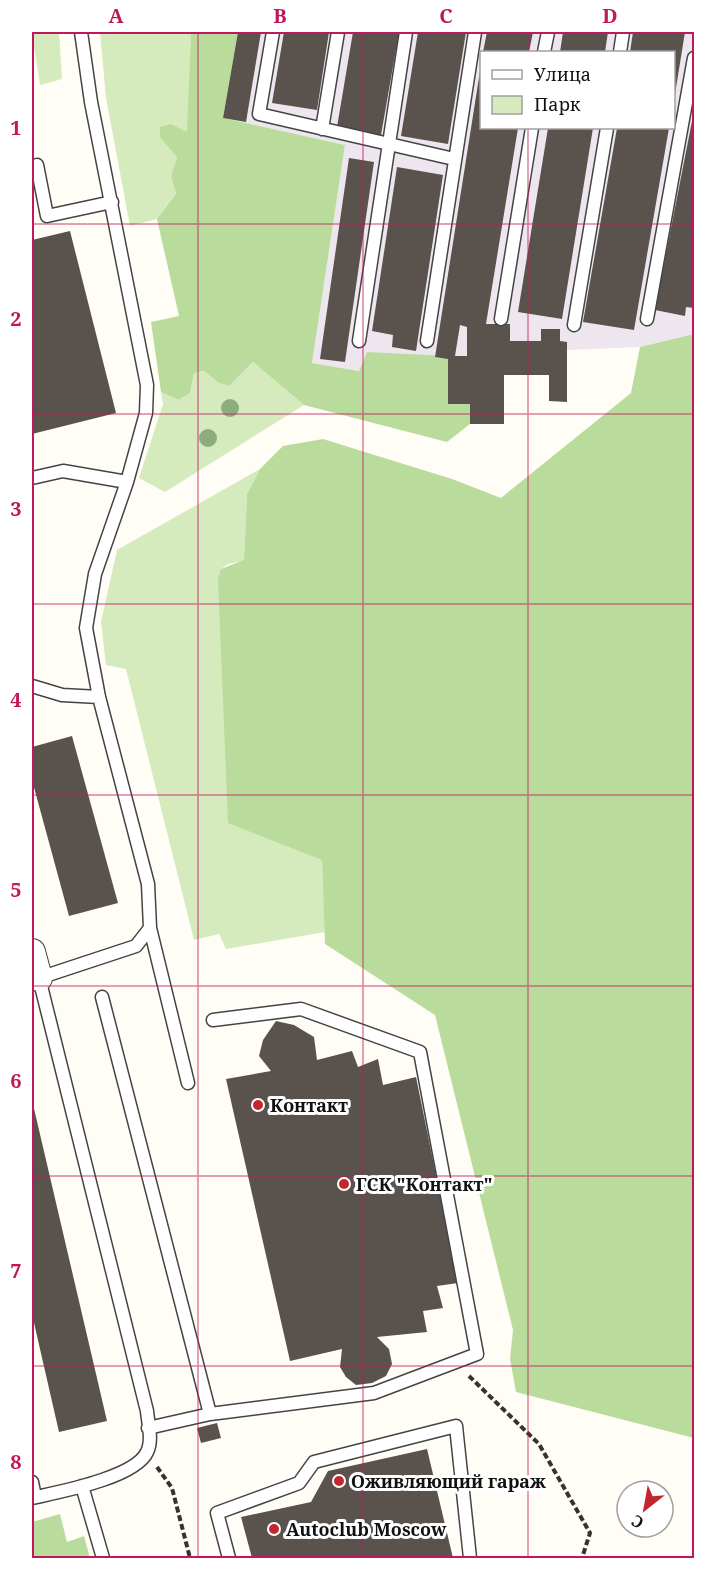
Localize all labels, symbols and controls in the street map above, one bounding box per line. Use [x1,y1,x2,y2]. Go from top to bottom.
text: A [108,2,124,29]
text: B [273,2,287,29]
text: C [439,2,453,29]
text: D [602,2,618,29]
legend [480,51,675,129]
text: Улица [534,62,591,86]
text: Парк [534,92,581,116]
text: 1 [10,114,22,141]
text: 2 [10,305,22,332]
text: 3 [10,495,22,522]
text: 4 [10,686,22,713]
text: 5 [10,876,22,903]
text: 6 [10,1067,22,1094]
place label: Контакт [270,1093,348,1117]
marker: Контакт [251,1098,265,1112]
place label: ГСК "Контакт" [356,1172,493,1196]
marker: ГСК "Контакт" [337,1177,351,1191]
text: 7 [10,1257,22,1284]
text: 8 [10,1448,22,1475]
place label: Оживляющий гараж [351,1469,546,1493]
marker: Оживляющий гараж [332,1474,346,1488]
north arrow [615,1479,675,1539]
text: С [627,1510,647,1534]
place label: Autoclub Moscow [286,1517,447,1541]
marker: Autoclub Moscow [267,1522,281,1536]

